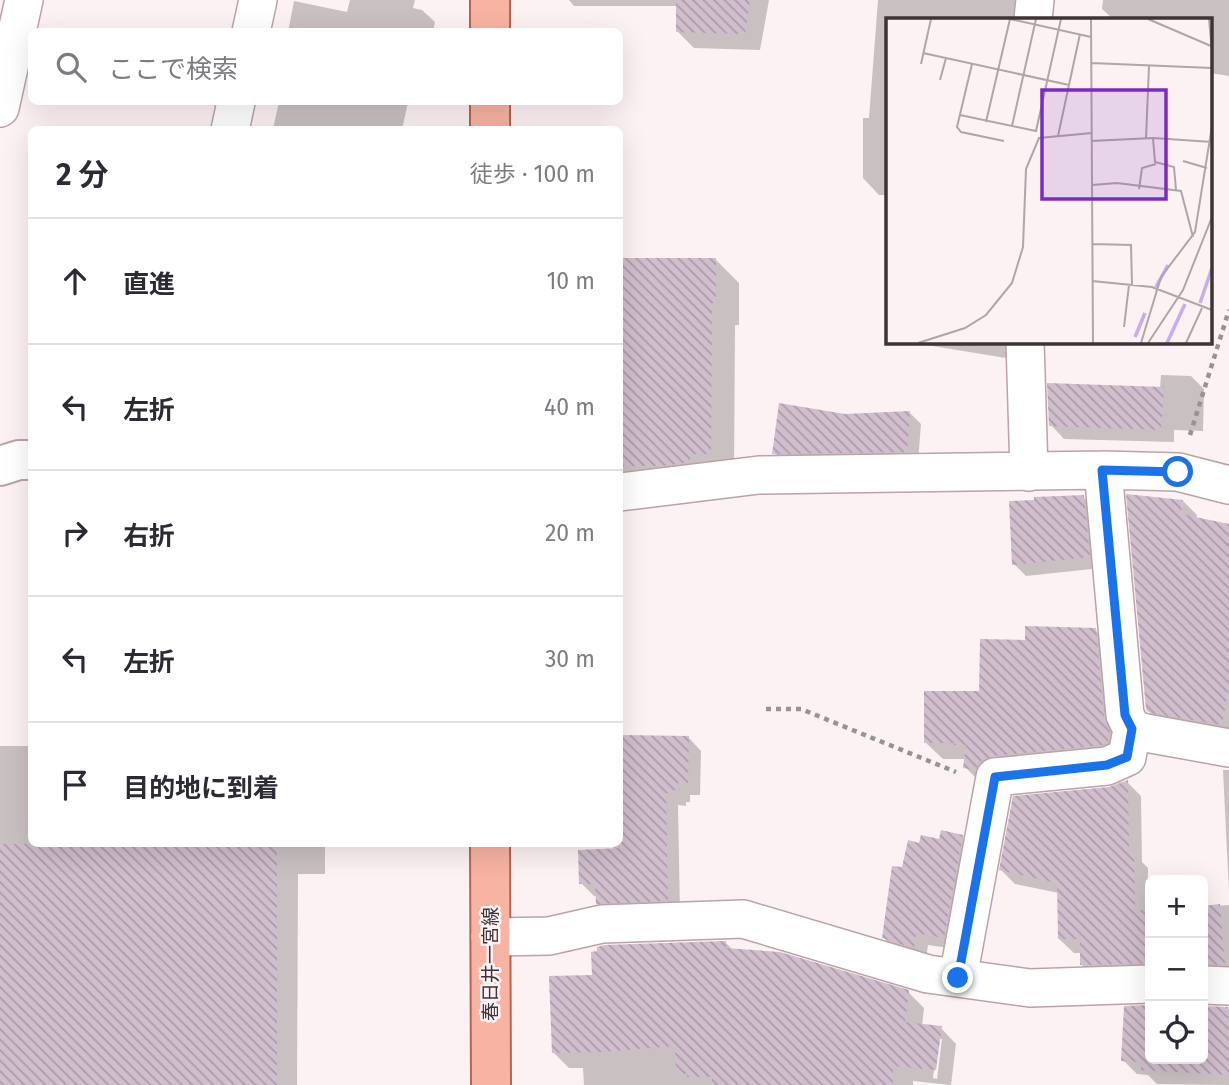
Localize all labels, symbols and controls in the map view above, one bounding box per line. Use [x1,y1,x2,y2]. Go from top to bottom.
inset map [886,18,1212,343]
search box [28,28,623,105]
icon: search [52,48,90,86]
text: ここで検索 [108,54,238,85]
text: 2 分 [56,157,109,193]
text: 徒歩 · 100 m [470,160,595,188]
icon: ahead [56,262,94,300]
text: 10 m [546,267,595,295]
text: 直進 [123,269,175,300]
icon: left [56,388,94,426]
text: 40 m [544,393,595,421]
text: 左折 [123,395,175,426]
route start [1162,456,1193,487]
icon: right [56,514,94,552]
text: 20 m [545,519,595,547]
text: 右折 [123,521,175,552]
icon: left [56,640,94,678]
text: 30 m [545,645,595,673]
text: 左折 [123,647,175,678]
icon: arrive [56,766,94,804]
text: 目的地に到着 [123,773,279,804]
map controls [1145,875,1208,1064]
button: + [1145,875,1208,938]
street label: 春日井一宮線 [479,907,502,1021]
button: − [1145,938,1208,1001]
route end [942,962,973,993]
button: locate [1145,1001,1208,1064]

